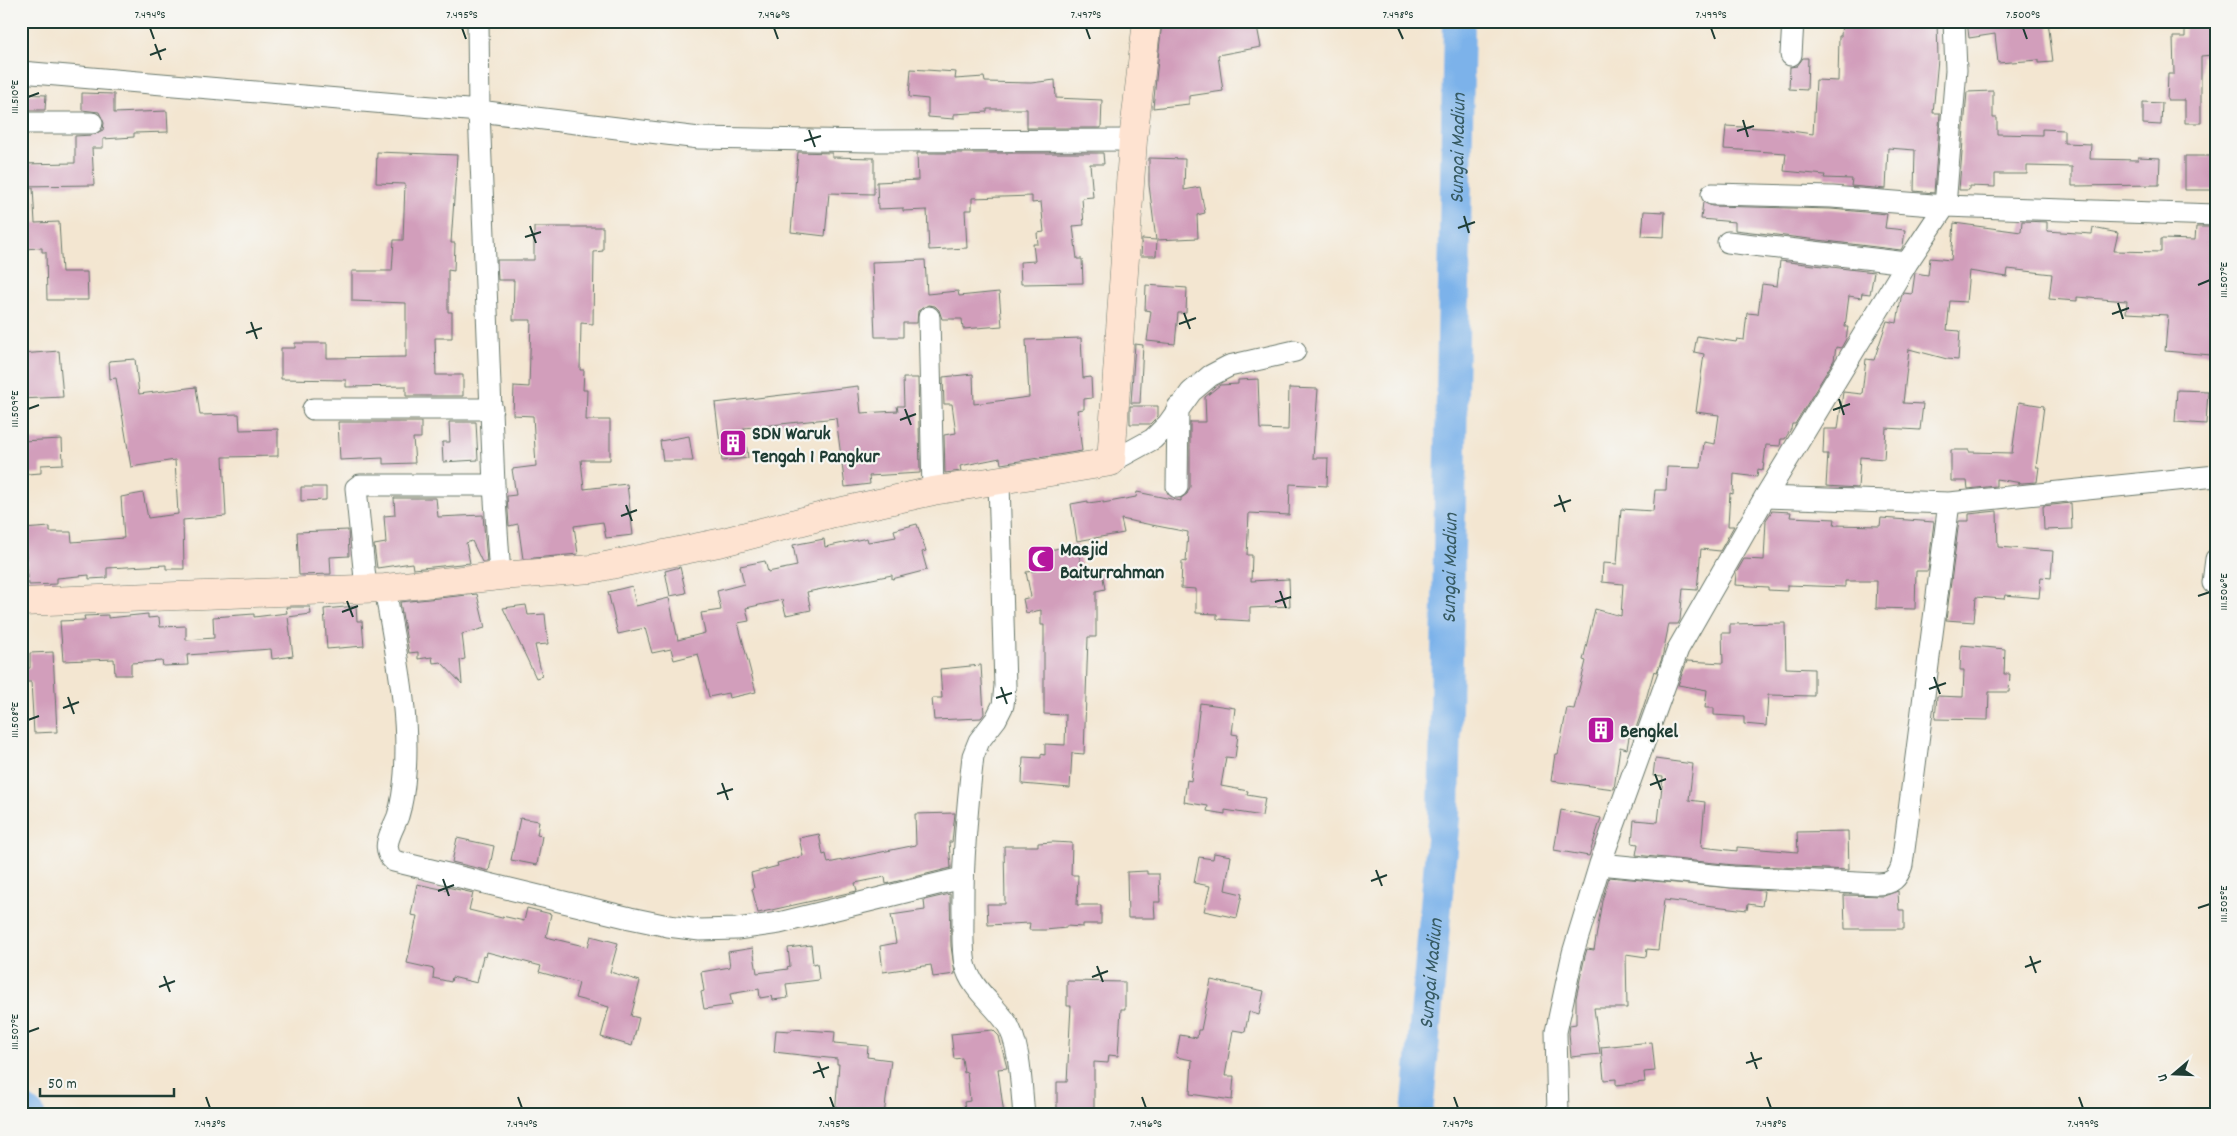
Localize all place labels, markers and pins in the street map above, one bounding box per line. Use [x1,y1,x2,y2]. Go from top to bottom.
place label: SDN Waruk Tengah 1 Pangkur [752,421,880,472]
building icon: SDN Waruk Tengah 1 Pangkur [718,428,748,458]
place label: Masjid Baiturrahman [1060,537,1164,588]
mosque icon: Masjid Baiturrahman [1026,544,1056,574]
building icon: Bengkel [1586,715,1616,745]
place label: Bengkel [1620,719,1678,747]

